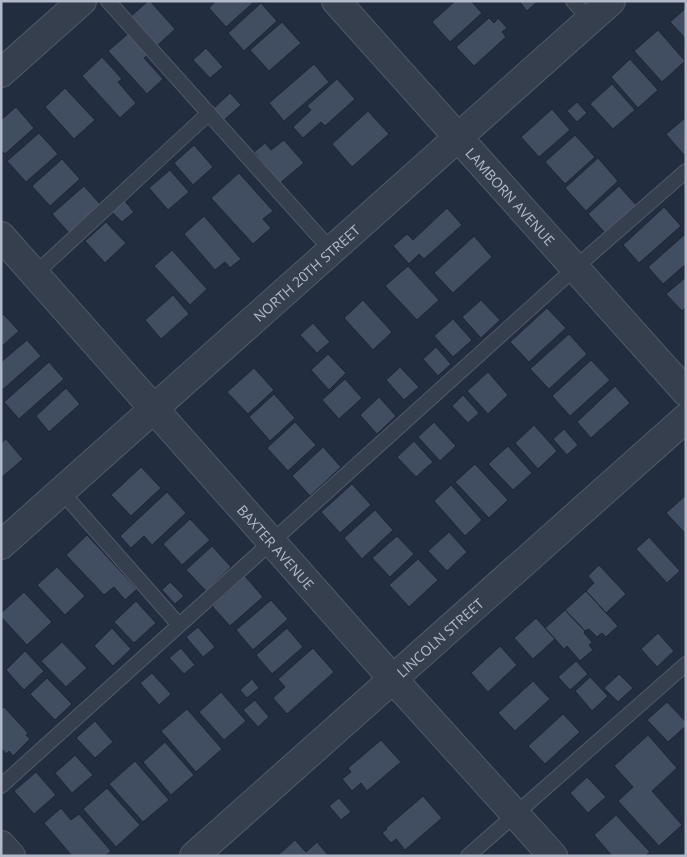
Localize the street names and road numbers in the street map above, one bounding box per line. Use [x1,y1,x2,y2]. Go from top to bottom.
street label: LAMBORN AVENUE [462,143,560,249]
street label: NORTH 20TH STREET [249,220,364,325]
street label: BAXTER AVENUE [233,500,319,593]
street label: LINCOLN STREET [392,593,487,681]

